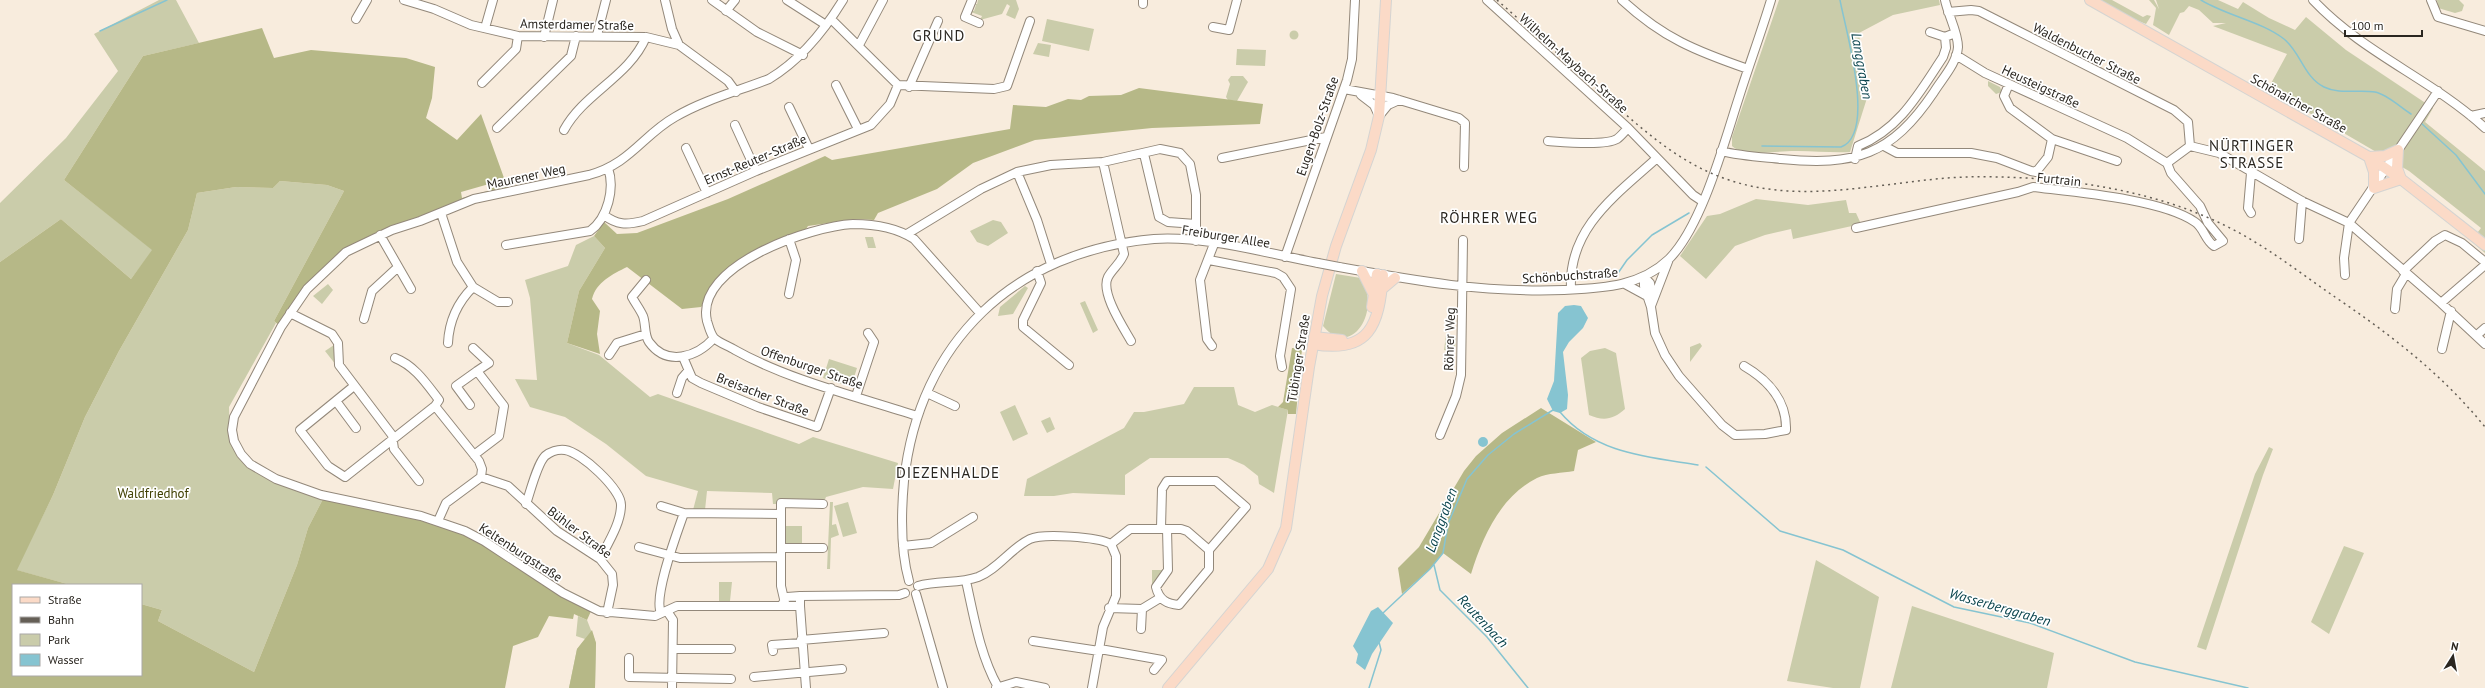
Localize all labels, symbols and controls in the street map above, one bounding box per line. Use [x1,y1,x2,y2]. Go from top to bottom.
street label: Wilhelm-Maybach-Straße [1516,10,1632,117]
scale bar [2345,12,2422,38]
street label: Amsterdamer Straße [520,15,634,34]
text: 100 m [2351,18,2384,33]
street label: Waldenbucher Straße [2030,19,2144,88]
district label: GRUND [913,26,965,45]
water label: Langgraben [1847,31,1877,101]
street label: Heusteigstraße [1999,61,2083,112]
street label: Schönaicher Straße [2247,70,2350,137]
street label: Eugen-Bolz-Straße [1292,74,1342,178]
street label: Ernst-Reuter-Straße [701,130,809,189]
district label: NÜRTINGER STRASSE [2209,136,2295,172]
street label: Maurener Weg [485,160,567,193]
street label: Furtrain [2036,169,2082,190]
district label: RÖHRER WEG [1440,208,1538,227]
street label: Freiburger Allee [1181,221,1271,252]
street label: Schönbuchstraße [1522,264,1619,287]
street label: Röhrer Weg [1440,307,1459,371]
street label: Tübinger Straße [1283,313,1314,403]
street label: Offenburger Straße [758,342,865,393]
street label: Breisacher Straße [714,369,812,420]
district label: DIEZENHALDE [896,463,1000,482]
park label: Waldfriedhof [117,485,189,502]
water label: Langgraben [1421,485,1461,555]
street label: Bühler Straße [544,503,615,562]
street label: Keltenburgstraße [476,519,566,586]
legend [12,584,142,676]
water label: Wasserberggraben [1947,584,2053,630]
water label: Reutenbach [1454,591,1512,651]
text: Straße [48,592,82,607]
text: Bahn [48,612,74,627]
text: Park [48,632,70,647]
north arrow [2433,636,2473,676]
text: N [2450,639,2460,654]
text: Wasser [48,652,84,667]

